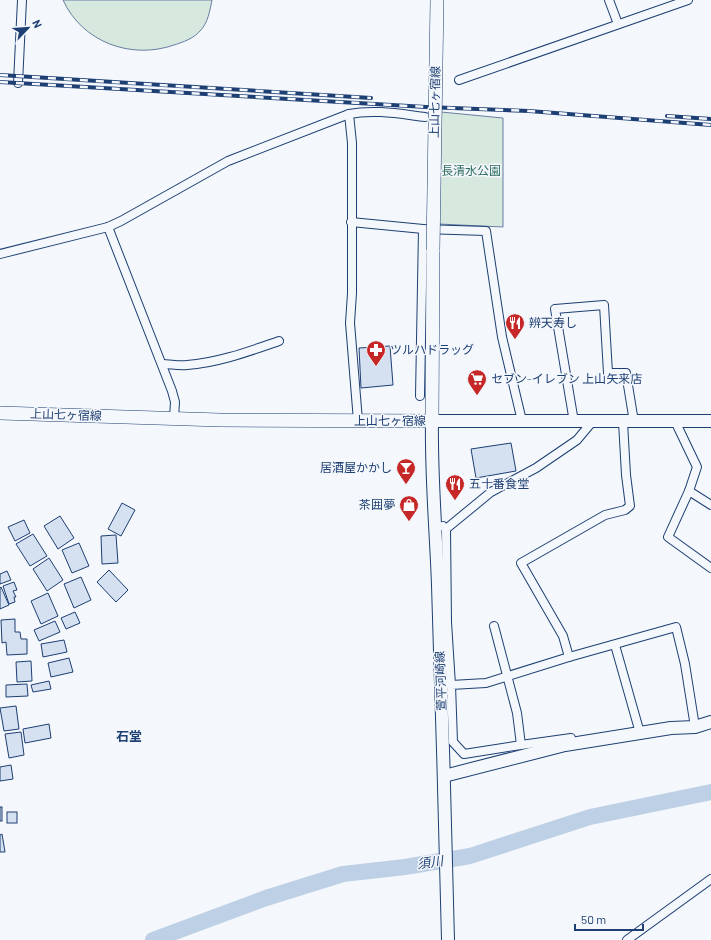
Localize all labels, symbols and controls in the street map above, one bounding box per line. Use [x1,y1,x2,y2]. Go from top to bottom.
north arrow [8,8,48,48]
text: N [30,17,45,30]
street label: 上山七ヶ宿線 [426,66,442,138]
park label: 長清水公園 [441,163,501,177]
restaurant icon: 辨天寿し [504,312,526,340]
place label: 辨天寿し [529,315,577,329]
pharmacy icon: ツルハドラッグ [365,339,387,367]
place label: ツルハドラッグ [390,342,474,356]
supermarket icon: セブン-イレブン 上山矢来店 [466,368,488,396]
place label: セブン-イレブン 上山矢来店 [491,371,642,385]
street label: 上山七ヶ宿線 [30,406,102,422]
street label: 上山七ヶ宿線 [354,413,426,427]
bar icon: 居酒屋かかし [395,457,417,485]
place label: 居酒屋かかし [320,460,392,474]
restaurant icon: 五十番食堂 [444,473,466,501]
place label: 五十番食堂 [469,476,529,490]
shop icon: 茶囲夢 [398,494,420,522]
place label: 茶囲夢 [359,497,395,511]
street label: 萱平河崎線 [432,651,448,711]
district label: 石堂 [116,728,142,744]
water label: 須川 [416,852,446,872]
scale bar [575,906,643,932]
text: 50 m [581,912,606,926]

